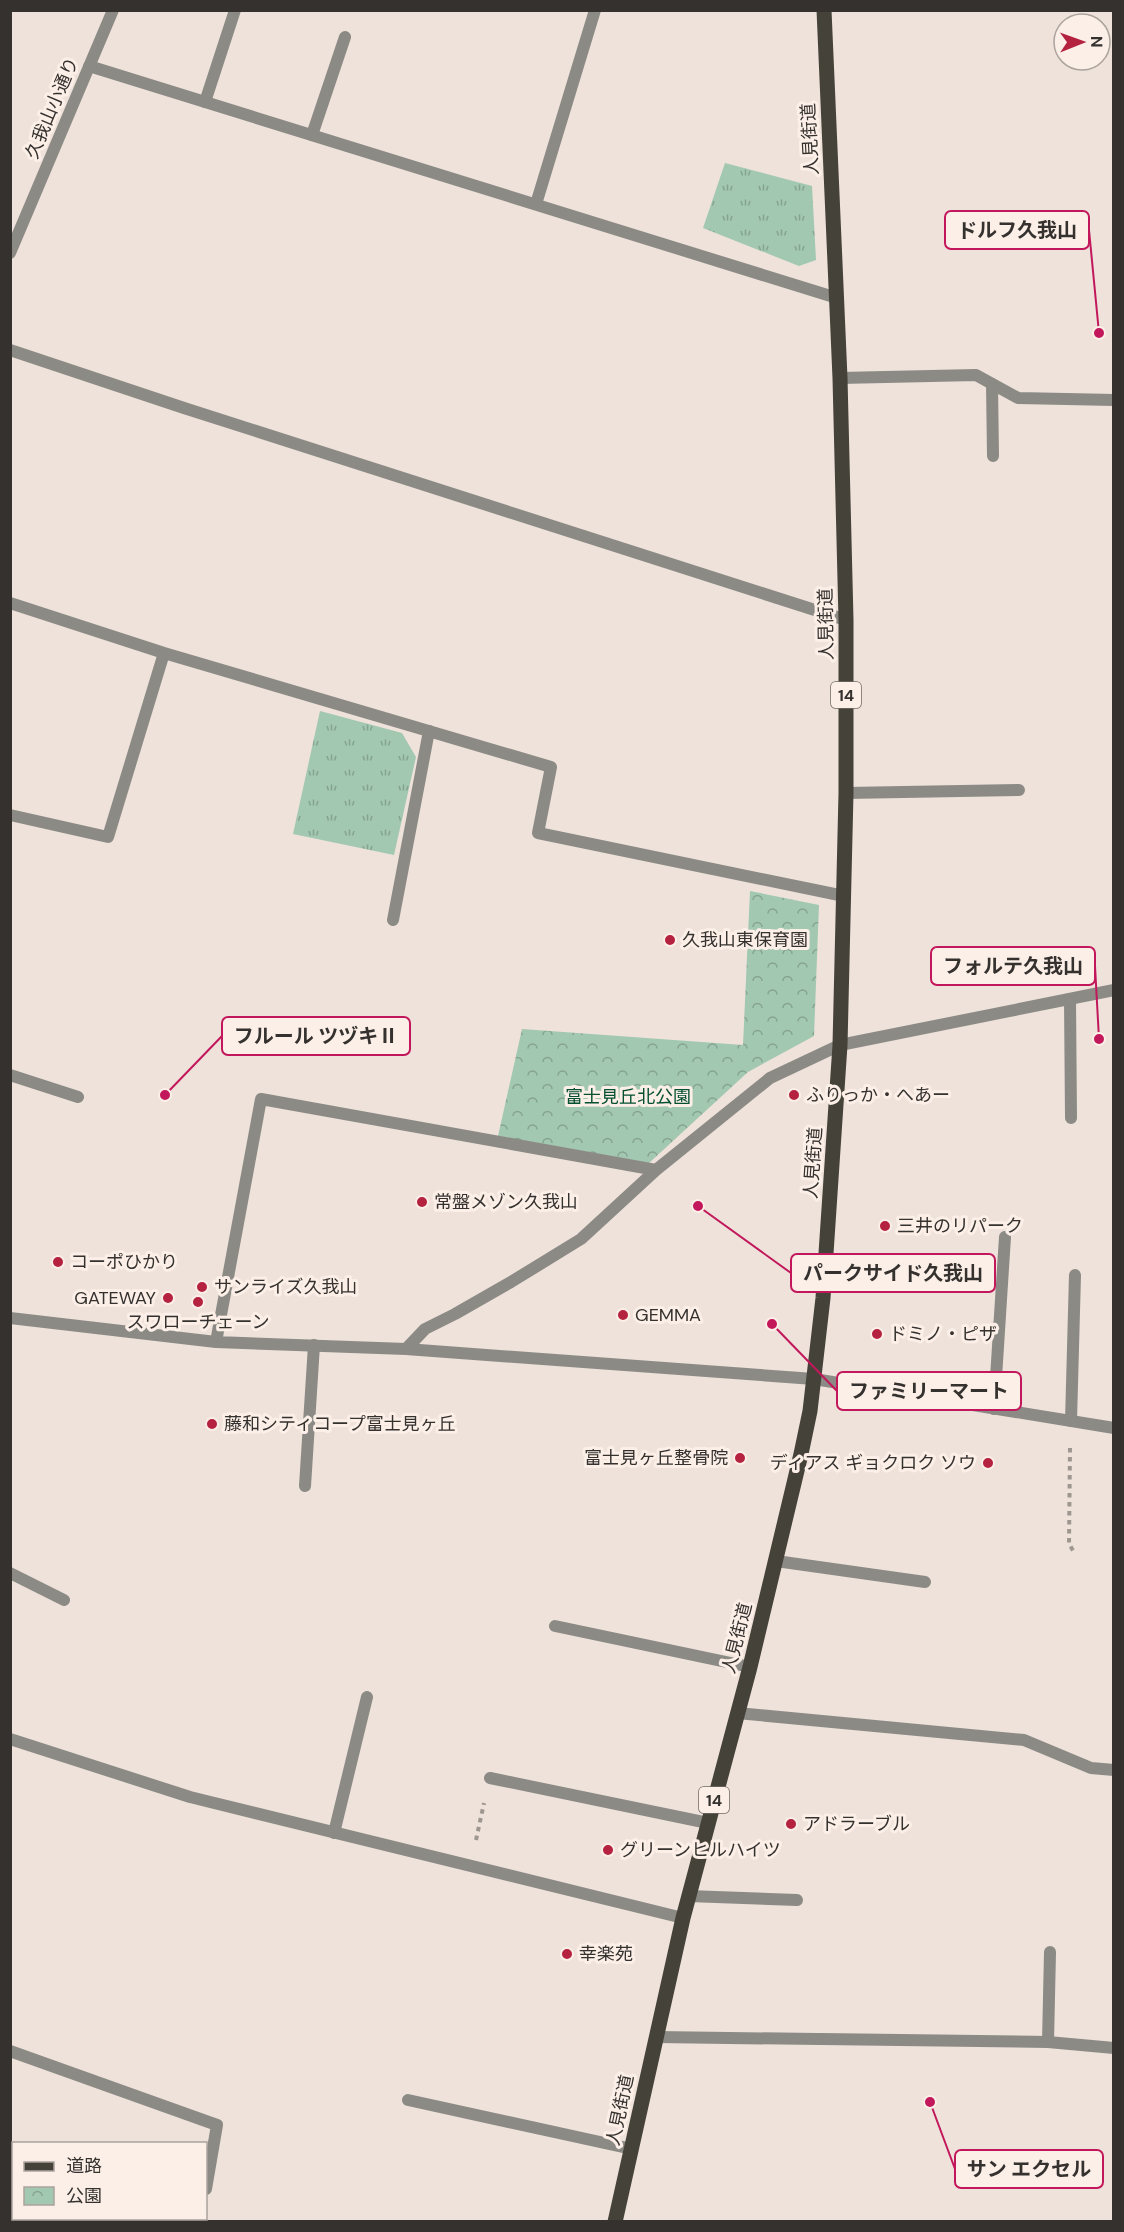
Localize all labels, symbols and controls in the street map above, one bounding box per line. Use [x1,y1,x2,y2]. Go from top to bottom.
north arrow [1052,12,1112,72]
text: N [1086,36,1107,48]
street label: 久我山小通り [20,54,84,162]
street label: 人見街道 [796,102,824,176]
callout: ドルフ久我山 [945,211,1089,249]
text: ドルフ久我山 [957,217,1077,243]
street label: 人見街道 [813,588,839,660]
road number: 14 [831,682,861,708]
place label: 久我山東保育園 [682,928,808,952]
marker: 久我山東保育園 [663,933,677,947]
callout: フォルテ久我山 [931,947,1095,985]
text: フォルテ久我山 [943,953,1083,979]
callout: フルール ツヅキⅡ [222,1017,410,1055]
text: フルール ツヅキⅡ [234,1023,398,1049]
place label: ふりっか・へあー [806,1083,950,1107]
park label: 富士見丘北公園 [565,1085,691,1109]
marker: ふりっか・へあー [787,1088,801,1102]
street label: 人見街道 [799,1126,827,1200]
place label: 常盤メゾン久我山 [434,1190,578,1214]
marker: 常盤メゾン久我山 [415,1195,429,1209]
place label: 三井のリパーク [897,1214,1023,1238]
marker: 三井のリパーク [878,1219,892,1233]
place label: コーポひかり [70,1250,178,1274]
callout: パークサイド久我山 [791,1254,995,1292]
marker: コーポひかり [51,1255,65,1269]
text: パークサイド久我山 [803,1260,983,1286]
place label: サンライズ久我山 [214,1275,357,1299]
marker: サンライズ久我山 [195,1280,209,1294]
place label: GATEWAY [74,1286,157,1310]
marker: GATEWAY [161,1291,175,1305]
marker: スワローチェーン [191,1295,205,1309]
place label: GEMMA [635,1303,701,1327]
marker: GEMMA [616,1308,630,1322]
place label: スワローチェーン [126,1310,270,1334]
place label: ドミノ・ピザ [889,1322,997,1346]
marker: ドミノ・ピザ [870,1327,884,1341]
callout: ファミリーマート [837,1372,1021,1410]
text: ファミリーマート [849,1378,1009,1404]
place label: 藤和シティコープ富士見ヶ丘 [224,1412,456,1436]
marker: 藤和シティコープ富士見ヶ丘 [205,1417,219,1431]
place label: 富士見ヶ丘整骨院 [584,1446,728,1470]
marker: 富士見ヶ丘整骨院 [733,1451,747,1465]
place label: ディアス ギョクロク ソウ [770,1451,976,1475]
marker: ディアス ギョクロク ソウ [981,1456,995,1470]
street label: 人見街道 [717,1600,757,1676]
road number: 14 [699,1787,729,1813]
place label: アドラーブル [803,1812,910,1836]
marker: アドラーブル [784,1817,798,1831]
place label: グリーンヒルハイツ [620,1838,781,1862]
marker: グリーンヒルハイツ [601,1843,615,1857]
place label: 幸楽苑 [579,1942,633,1966]
marker: 幸楽苑 [560,1947,574,1961]
street label: 人見街道 [601,2072,639,2148]
legend [12,2142,207,2220]
callout: サン エクセル [955,2150,1103,2188]
text: 道路 [66,2154,102,2178]
text: サン エクセル [967,2156,1091,2182]
text: 公園 [66,2184,102,2208]

